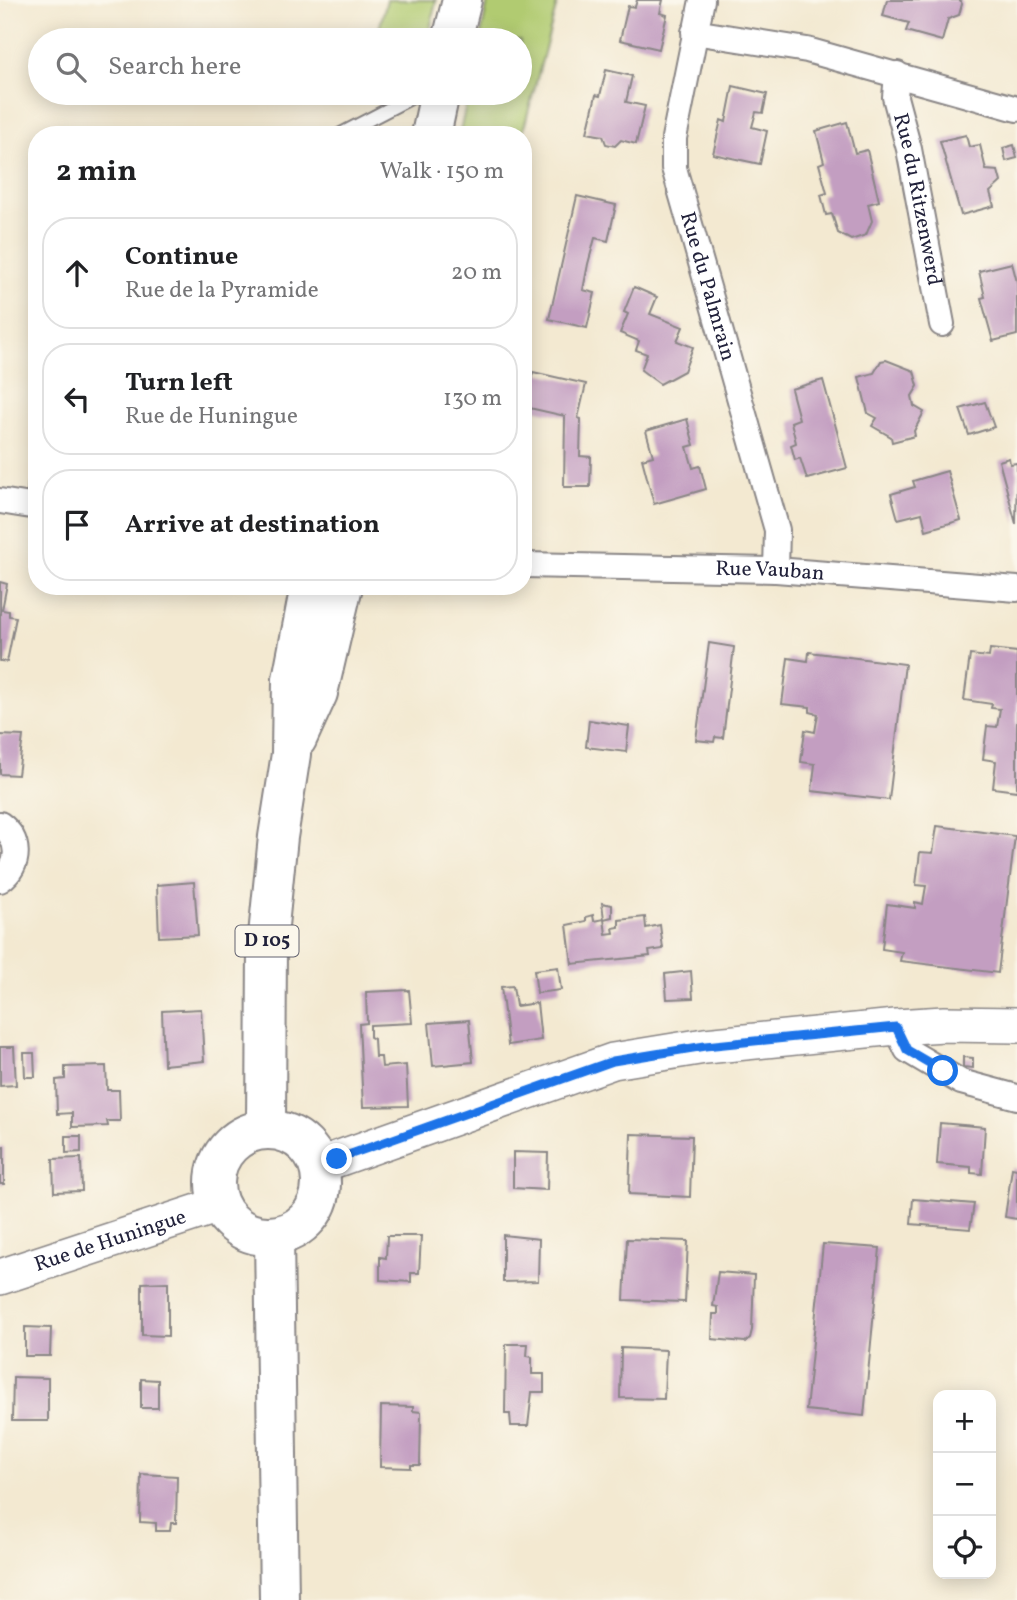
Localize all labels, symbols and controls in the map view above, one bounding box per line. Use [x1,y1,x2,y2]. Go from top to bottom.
search box [28,28,532,105]
icon: search [52,48,90,86]
text: Search here [108,49,241,85]
street label: Rue du Ritzenwerd [885,110,949,288]
text: 2 min [56,151,137,193]
text: Walk · 150 m [380,156,504,188]
street label: Rue du Palmrain [673,208,743,365]
text: Continue [125,239,238,275]
icon: ahead [58,254,96,292]
text: 20 m [451,257,502,289]
text: Rue de la Pyramide [125,275,319,307]
text: Turn left [125,365,233,401]
icon: left [58,380,96,418]
text: 130 m [443,383,502,415]
text: Rue de Huningue [125,401,298,433]
icon: arrive [58,506,96,544]
text: Arrive at destination [125,507,380,543]
street label: Rue Vauban [715,554,826,588]
road number: D 105 [236,925,298,956]
route start [927,1055,958,1086]
route end [321,1143,352,1174]
street label: Rue de Huningue [31,1202,190,1279]
map controls [933,1390,996,1579]
button: + [933,1390,996,1453]
button: − [933,1453,996,1516]
button: locate [933,1516,996,1579]

